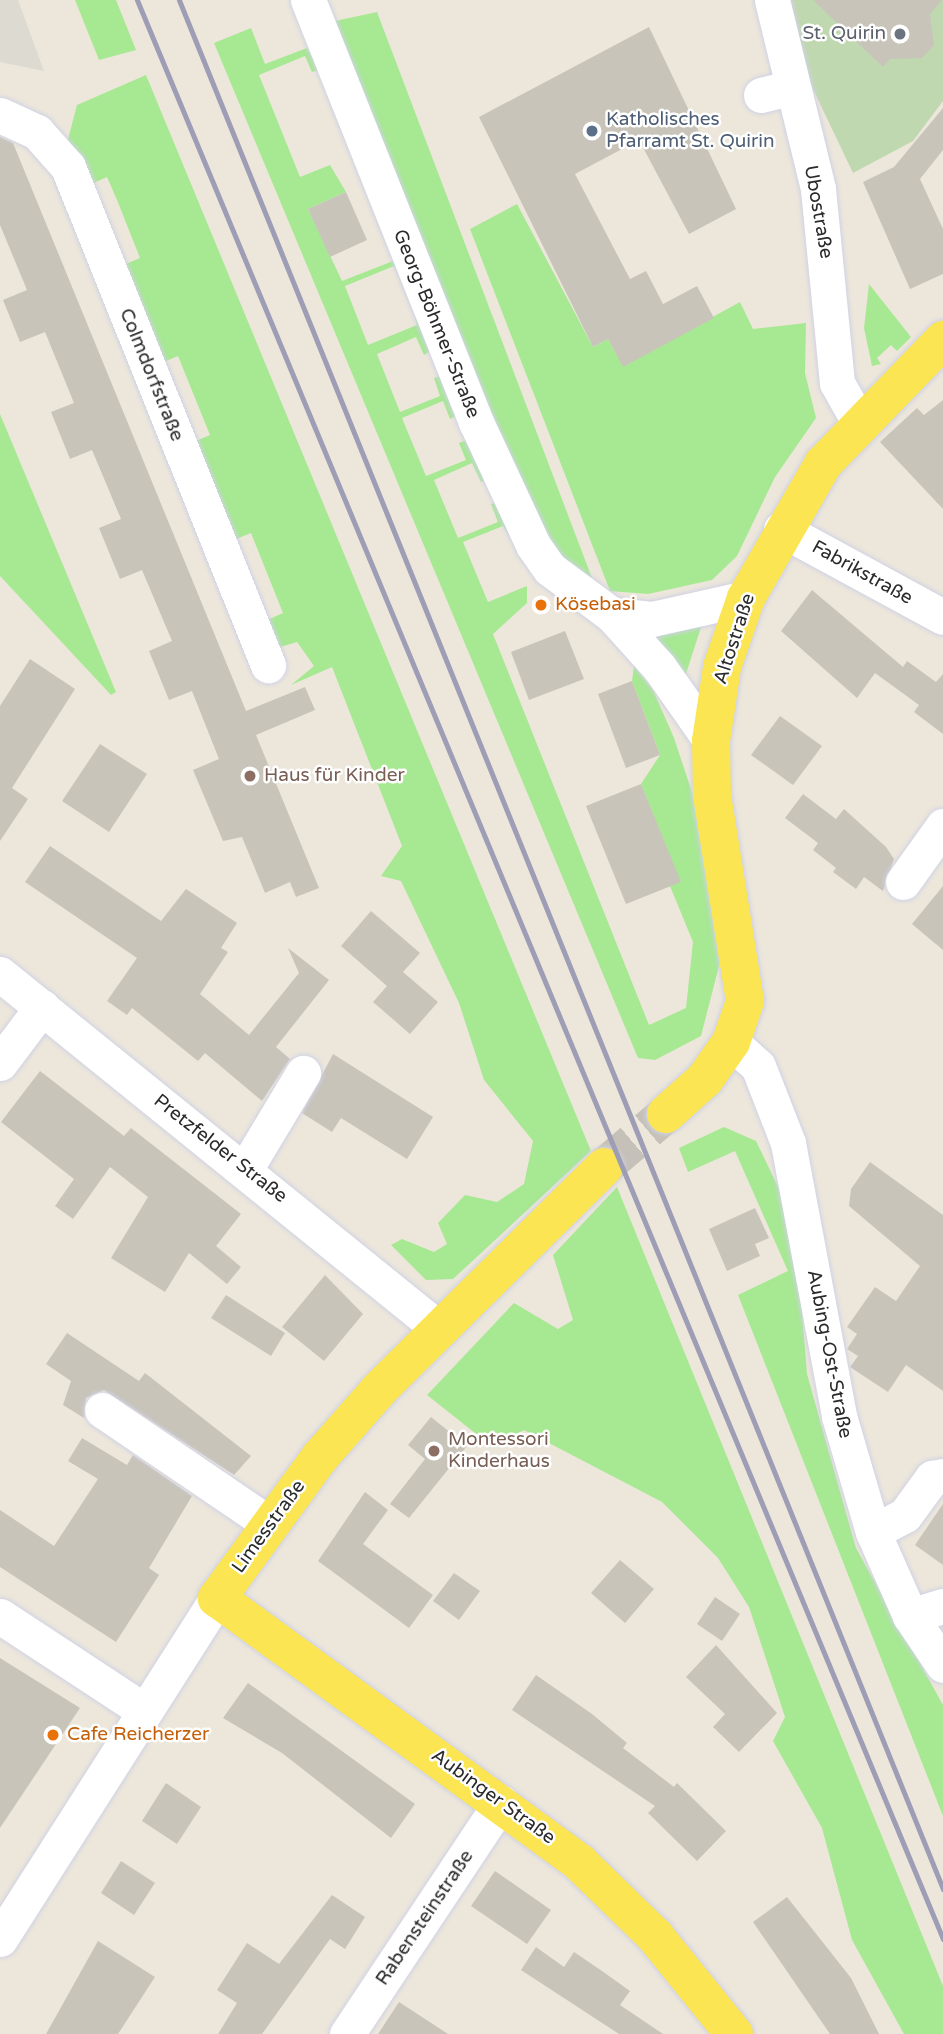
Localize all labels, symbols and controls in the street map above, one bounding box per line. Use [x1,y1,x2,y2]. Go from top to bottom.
place label: St. Quirin [802,23,886,45]
marker: St. Quirin [892,26,908,42]
place label: Katholisches Pfarramt St. Quirin [606,109,775,153]
marker: Katholisches Pfarramt St. Quirin [584,123,600,139]
street label: Ubostraße [799,164,837,260]
street label: Georg-Böhmer-Straße [388,226,484,422]
street label: Colmdorfstraße [114,305,188,445]
street label: Fabrikstraße [808,536,916,610]
street label: Altostraße [710,591,760,687]
place label: Kösebasi [555,594,636,616]
marker: Kösebasi [533,597,549,613]
place label: Haus für Kinder [264,765,405,787]
marker: Haus für Kinder [242,768,258,784]
street label: Pretzfelder Straße [149,1090,291,1208]
street label: Aubing-Ost-Straße [801,1268,857,1440]
place label: Montessori Kinderhaus [448,1429,550,1473]
marker: Montessori Kinderhaus [426,1443,442,1459]
street label: Limesstraße [228,1476,310,1578]
place label: Cafe Reicherzer [67,1724,209,1746]
marker: Cafe Reicherzer [45,1727,61,1743]
street label: Aubinger Straße [427,1744,559,1850]
street label: Rabensteinstraße [371,1846,479,1990]

